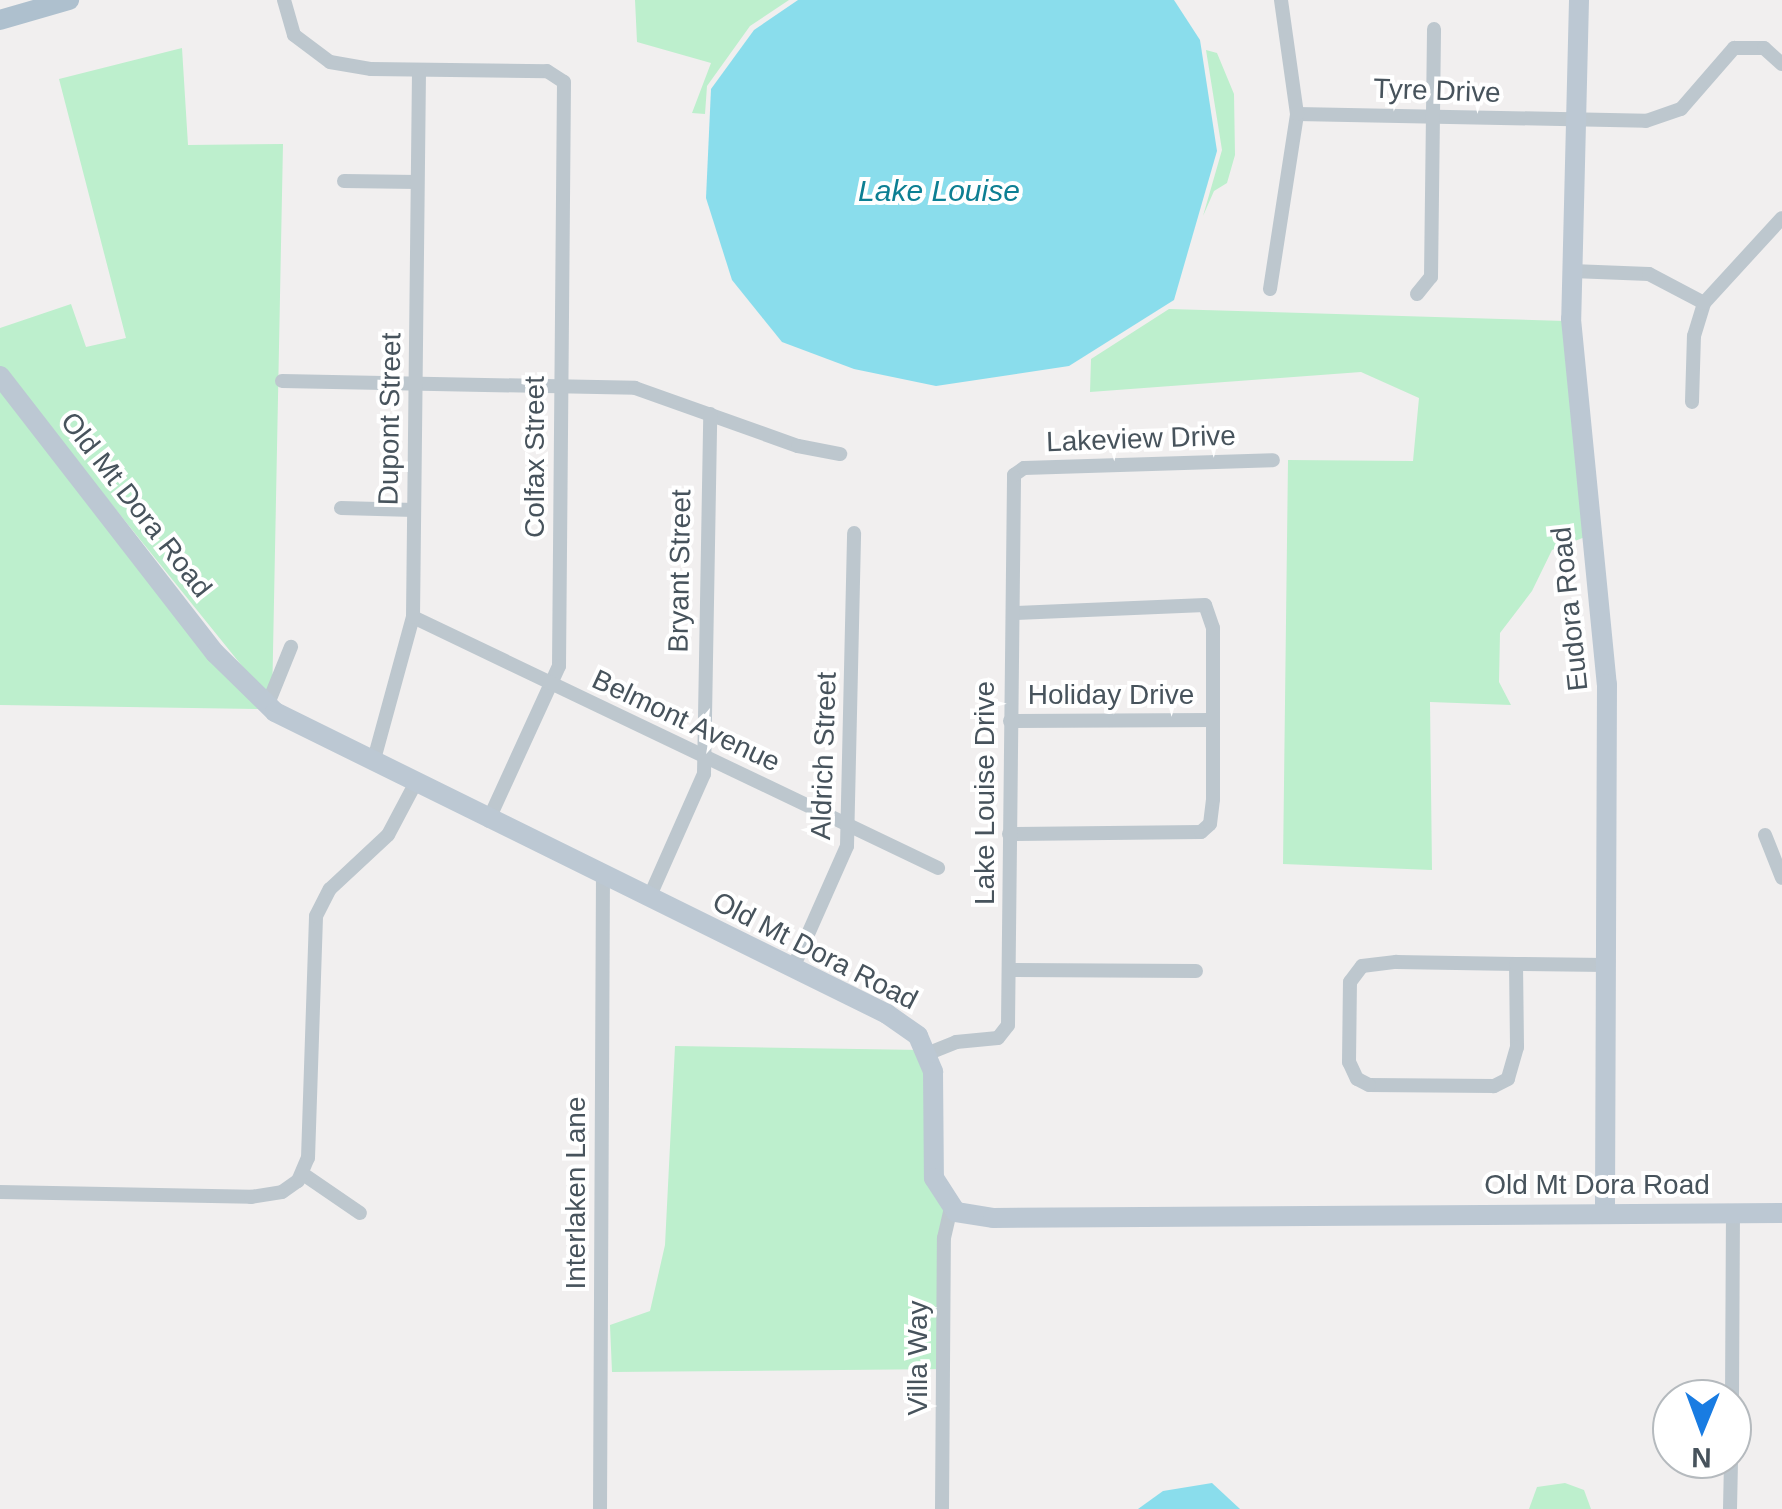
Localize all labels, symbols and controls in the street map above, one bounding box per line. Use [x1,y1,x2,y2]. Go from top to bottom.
street label: Tyre Drive [1373,72,1501,110]
water label: Lake Louise [858,173,1020,209]
street label: Dupont Street [372,332,408,506]
street label: Colfax Street [518,376,552,538]
street label: Old Mt Dora Road [53,406,219,604]
street label: Lakeview Drive [1046,419,1236,459]
street label: Bryant Street [662,489,698,653]
street label: Eudora Road [1545,525,1595,693]
street label: Belmont Avenue [586,662,786,780]
street label: Aldrich Street [804,671,844,841]
street label: Holiday Drive [1028,678,1194,712]
street label: Lake Louise Drive [968,681,1002,905]
street label: Old Mt Dora Road [707,885,923,1017]
street label: Interlaken Lane [559,1096,593,1290]
street label: Old Mt Dora Road [1484,1168,1710,1202]
street label: Villa Way [901,1300,935,1416]
north arrow [1652,1379,1752,1479]
text: N [1691,1442,1712,1473]

